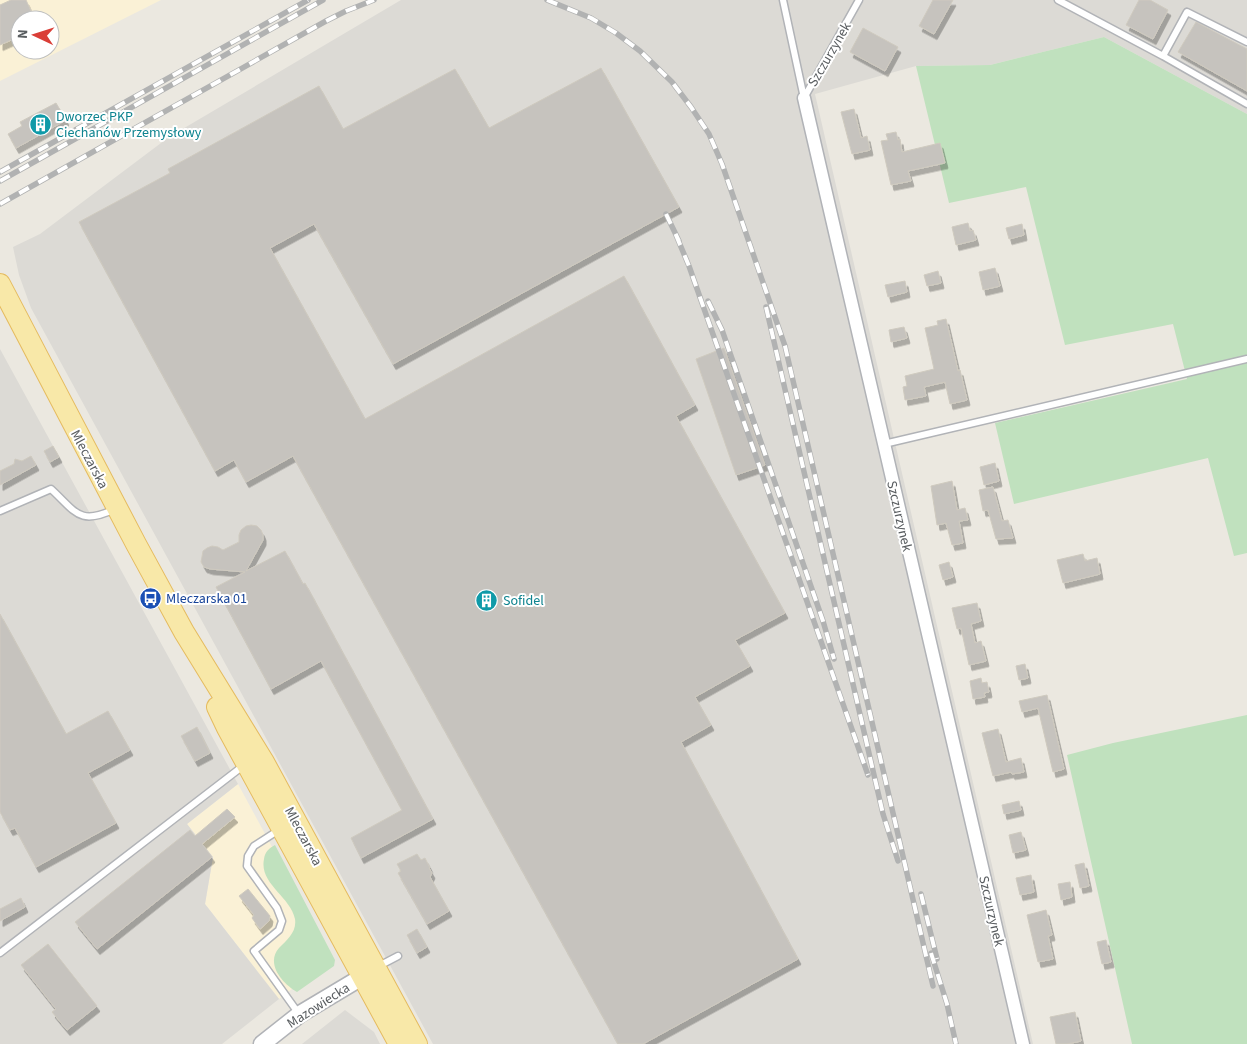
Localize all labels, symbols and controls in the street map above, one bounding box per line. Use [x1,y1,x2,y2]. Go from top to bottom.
north arrow [10,10,60,60]
street label: Szczurzynek [803,18,857,91]
text: N [13,29,33,40]
place label: Dworzec PKP Ciechanów Przemysłowy [56,107,202,143]
building icon: Dworzec PKP Ciechanów Przemysłowy [28,112,52,136]
street label: Mleczarska [65,426,113,493]
street label: Szczurzynek [881,479,917,554]
bus stop icon: Mleczarska 01 [138,586,162,610]
building icon: Sofidel [475,588,499,612]
place label: Mleczarska 01 [166,589,247,609]
place label: Sofidel [503,591,544,611]
street label: Mleczarska [279,803,327,870]
street label: Szczurzynek [973,874,1009,949]
street label: Mazowiecka [283,978,354,1034]

